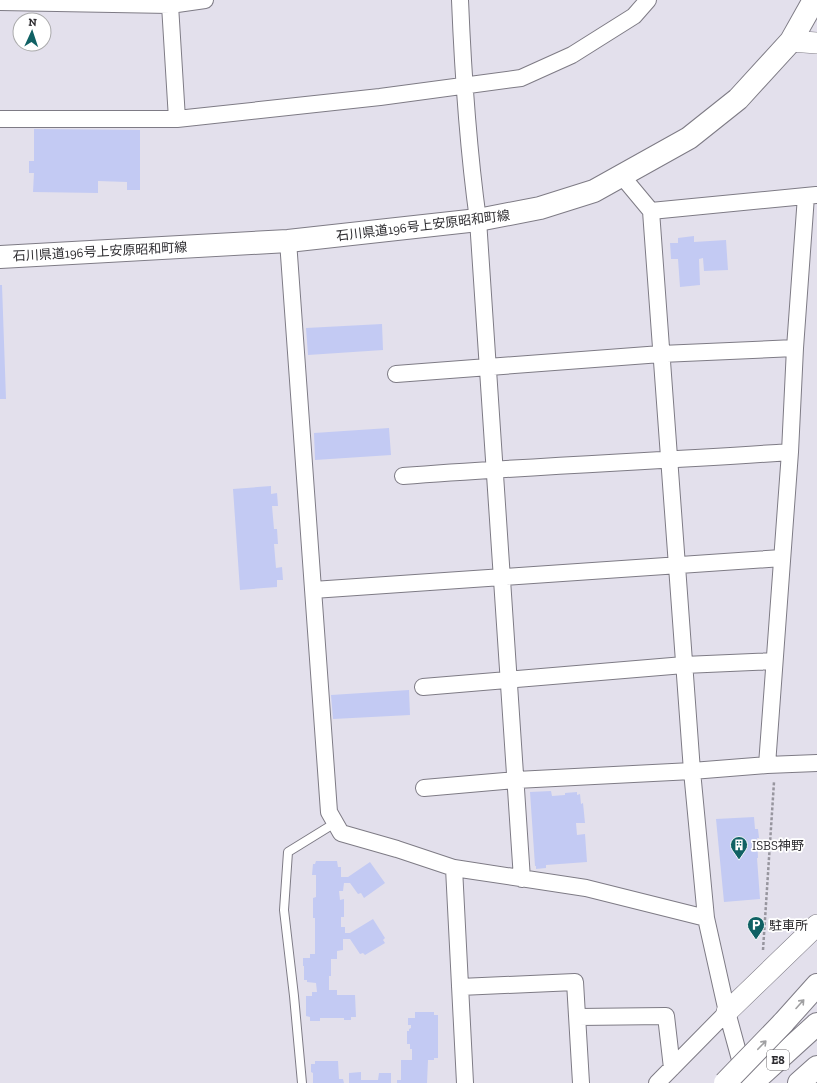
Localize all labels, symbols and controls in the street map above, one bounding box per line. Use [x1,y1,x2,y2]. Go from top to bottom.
north arrow [12,12,52,52]
text: N [28,16,38,29]
street label: 石川県道196号上安原昭和町線 [335,207,511,244]
street label: 石川県道196号上安原昭和町線 [12,239,188,264]
building icon: ISBS神野 [729,835,749,860]
place label: ISBS神野 [752,838,804,853]
parking icon: 駐車所 [746,915,766,940]
place label: 駐車所 [769,918,808,933]
one-way arrow [795,999,805,1009]
one-way arrow [757,1040,767,1050]
road number: E8 [767,1050,789,1070]

